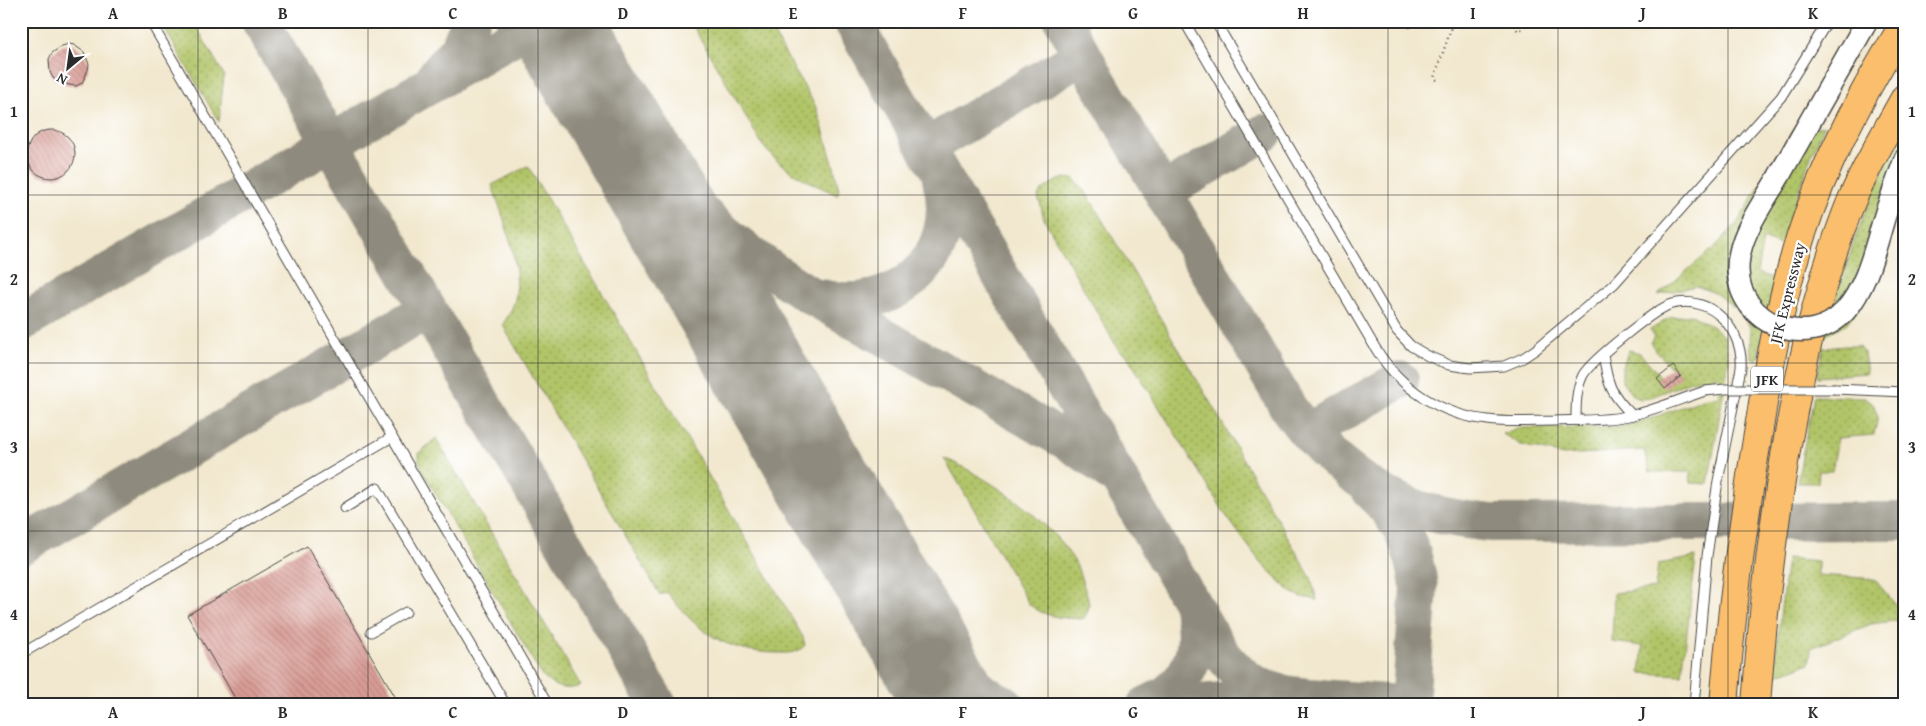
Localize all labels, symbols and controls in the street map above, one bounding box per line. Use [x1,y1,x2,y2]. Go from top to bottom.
text: A [108,1,119,25]
text: B [278,1,288,25]
text: C [448,1,458,25]
text: D [618,1,628,25]
text: E [789,1,798,25]
text: F [959,1,967,25]
text: G [1128,1,1138,25]
text: H [1297,1,1309,25]
text: I [1470,1,1476,25]
text: J [1637,1,1646,25]
text: K [1808,1,1819,25]
north arrow [42,42,92,92]
text: N [52,68,71,90]
text: 1 [10,99,18,123]
text: 1 [1908,99,1916,123]
street label: JFK Expressway [1762,240,1811,348]
text: 2 [10,267,18,291]
text: 2 [1908,267,1916,291]
road number: JFK [1751,366,1783,392]
text: 3 [10,435,18,459]
text: 3 [1908,435,1916,459]
text: 4 [10,602,18,626]
text: 4 [1908,602,1916,626]
text: A [108,700,119,724]
text: B [278,700,288,724]
text: C [448,700,458,724]
text: D [618,700,628,724]
text: E [789,700,798,724]
text: F [959,700,967,724]
text: G [1128,700,1138,724]
text: H [1297,700,1309,724]
text: I [1470,700,1476,724]
text: J [1637,700,1646,724]
text: K [1808,700,1819,724]

